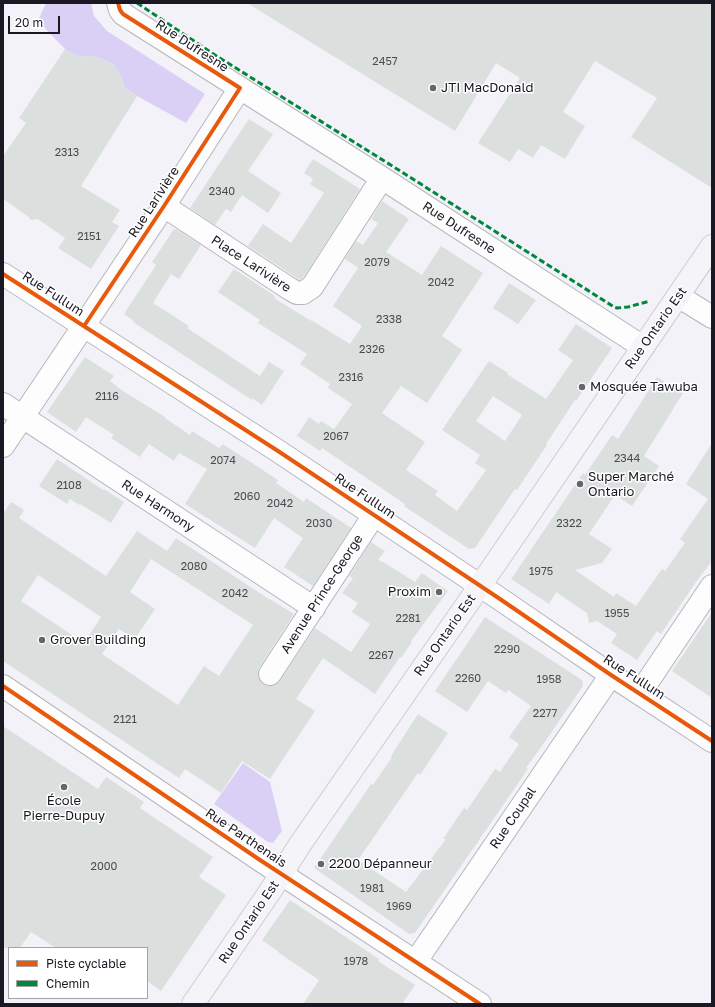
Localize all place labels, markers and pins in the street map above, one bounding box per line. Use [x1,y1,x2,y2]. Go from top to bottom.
place label: JTI MacDonald [441,80,533,96]
marker: JTI MacDonald [428,83,438,93]
place label: Mosquée Tawuba [590,379,698,395]
marker: Mosquée Tawuba [577,382,587,392]
place label: Super Marché Ontario [588,469,674,500]
marker: Super Marché Ontario [575,479,585,489]
place label: Proxim [388,584,431,600]
marker: Proxim [434,587,444,597]
place label: Grover Building [50,632,146,648]
marker: Grover Building [37,635,47,645]
marker: École Pierre-Dupuy [59,782,69,792]
place label: École Pierre-Dupuy [23,793,105,824]
place label: 2200 Dépanneur [329,856,432,872]
marker: 2200 Dépanneur [316,859,326,869]

